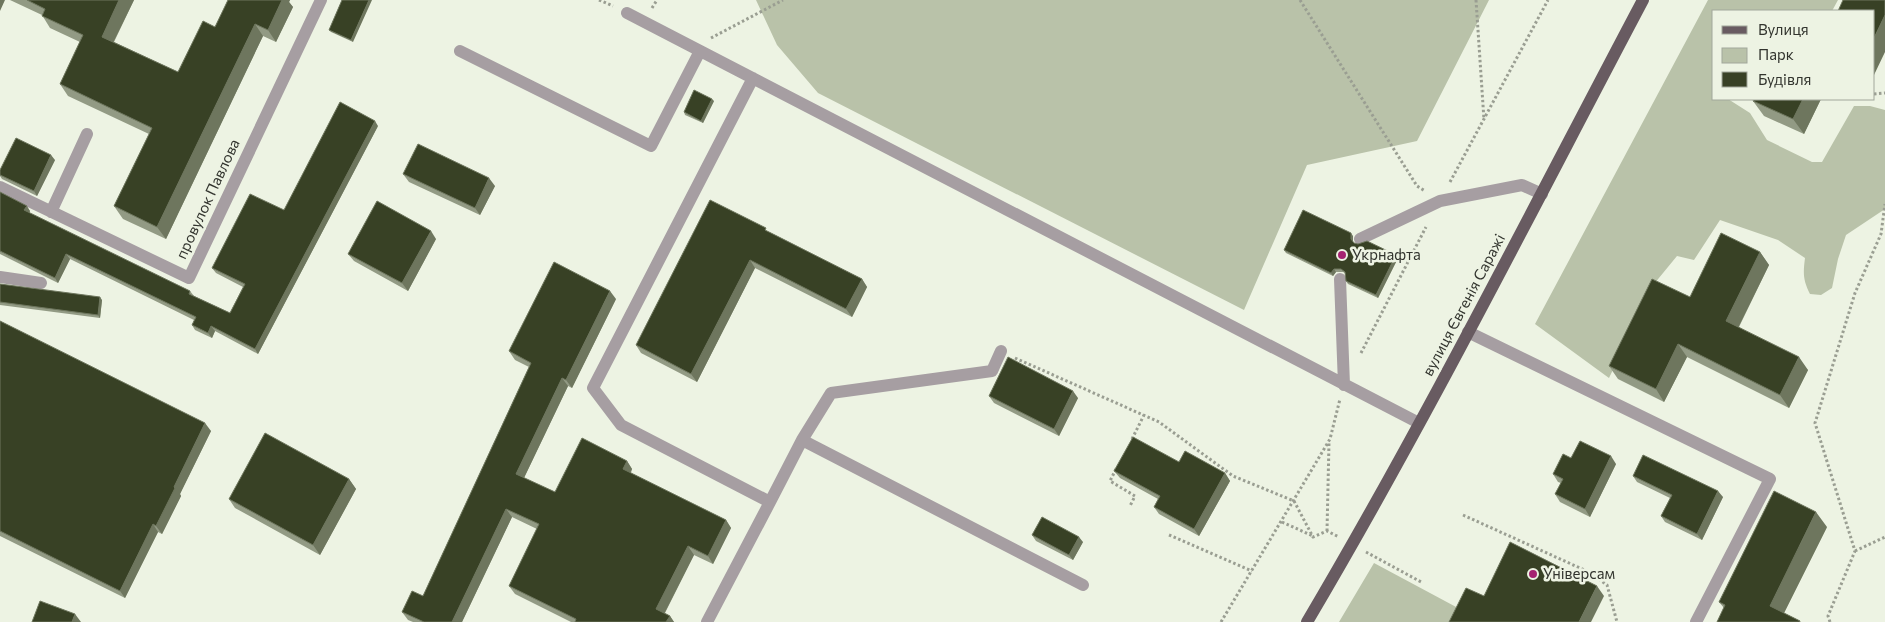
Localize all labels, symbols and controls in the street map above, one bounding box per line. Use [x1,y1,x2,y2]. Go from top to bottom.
legend [1712,10,1875,100]
text: Вулиця [1758,20,1809,38]
text: Парк [1758,45,1794,63]
text: Будівля [1758,70,1811,88]
street label: провулок Павлова [171,136,243,261]
street label: вулиця Євгенія Саражі [1418,231,1508,379]
place label: Укрнафта [1352,245,1421,263]
marker: Укрнафта [1336,249,1348,261]
place label: Універсам [1543,564,1615,582]
marker: Універсам [1527,568,1539,580]

